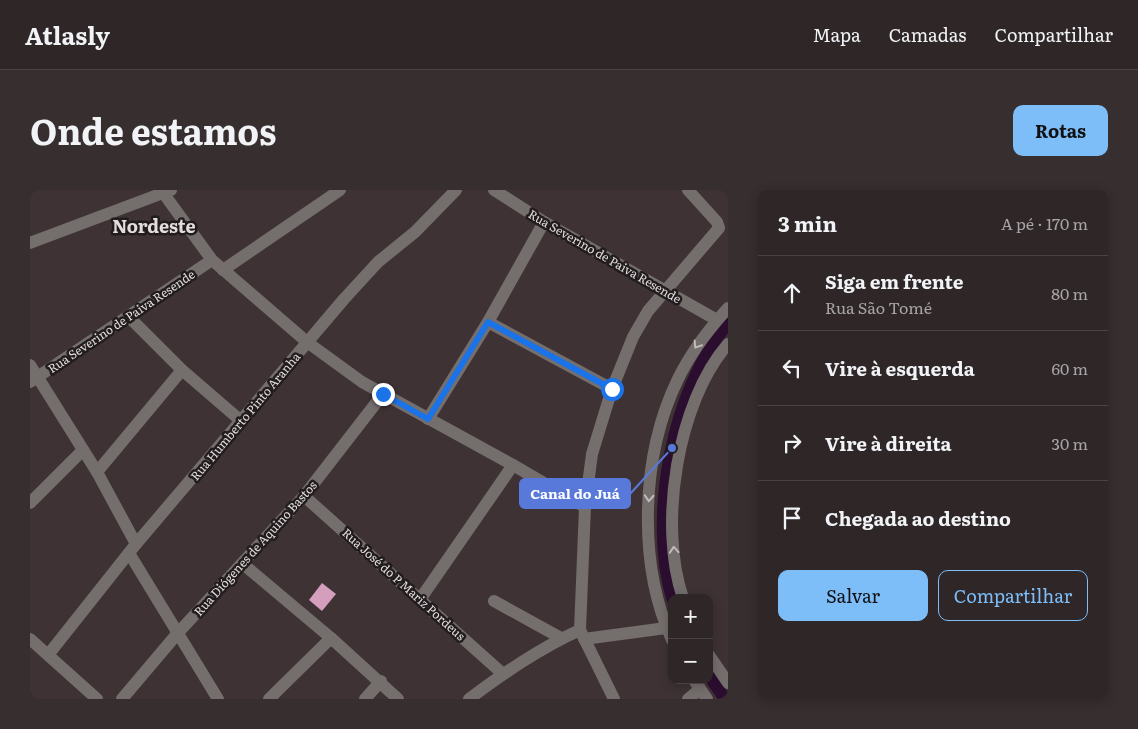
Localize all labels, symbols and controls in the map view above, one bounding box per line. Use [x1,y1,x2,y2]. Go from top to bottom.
text: Atlasly [25,17,110,52]
text: Mapa [813,21,861,48]
text: Camadas [889,21,966,48]
text: Compartilhar [994,21,1113,48]
text: Onde estamos [30,104,276,156]
button: Rotas [1013,105,1108,156]
street label: Rua Severino de Paiva Resende [525,205,685,307]
text: 3 min [778,207,837,238]
text: A pé · 170 m [1001,211,1088,235]
district label: Nordeste [112,212,196,239]
street label: Rua Severino de Paiva Resende [44,265,198,377]
text: Siga em frente [825,267,963,295]
icon: ahead [778,279,806,307]
text: 80 m [1051,281,1088,305]
text: Rua São Tomé [825,295,932,319]
one-way arrow [694,340,703,349]
street label: Rua Humberto Pinto Aranha [186,348,304,484]
icon: left [778,354,806,382]
text: Vire à esquerda [825,354,975,382]
text: 60 m [1051,356,1088,380]
route start [601,378,624,401]
route end [372,383,395,406]
icon: right [778,429,806,457]
text: Vire à direita [825,429,952,457]
text: 30 m [1051,431,1088,455]
street label: Rua Diógenes de Aquino Bastos [189,476,321,620]
callout: Canal do Juá [520,479,630,508]
text: Canal do Juá [530,483,621,503]
one-way arrow [644,495,654,503]
icon: arrive [778,504,806,532]
text: Chegada ao destino [825,504,1011,532]
street label: Rua José do P Mariz Pordeus [338,524,470,645]
one-way arrow [668,546,679,554]
button: Salvar [778,570,928,621]
button: Compartilhar [938,570,1088,621]
map controls [668,594,713,684]
button: + [668,594,713,639]
button: − [668,639,713,684]

